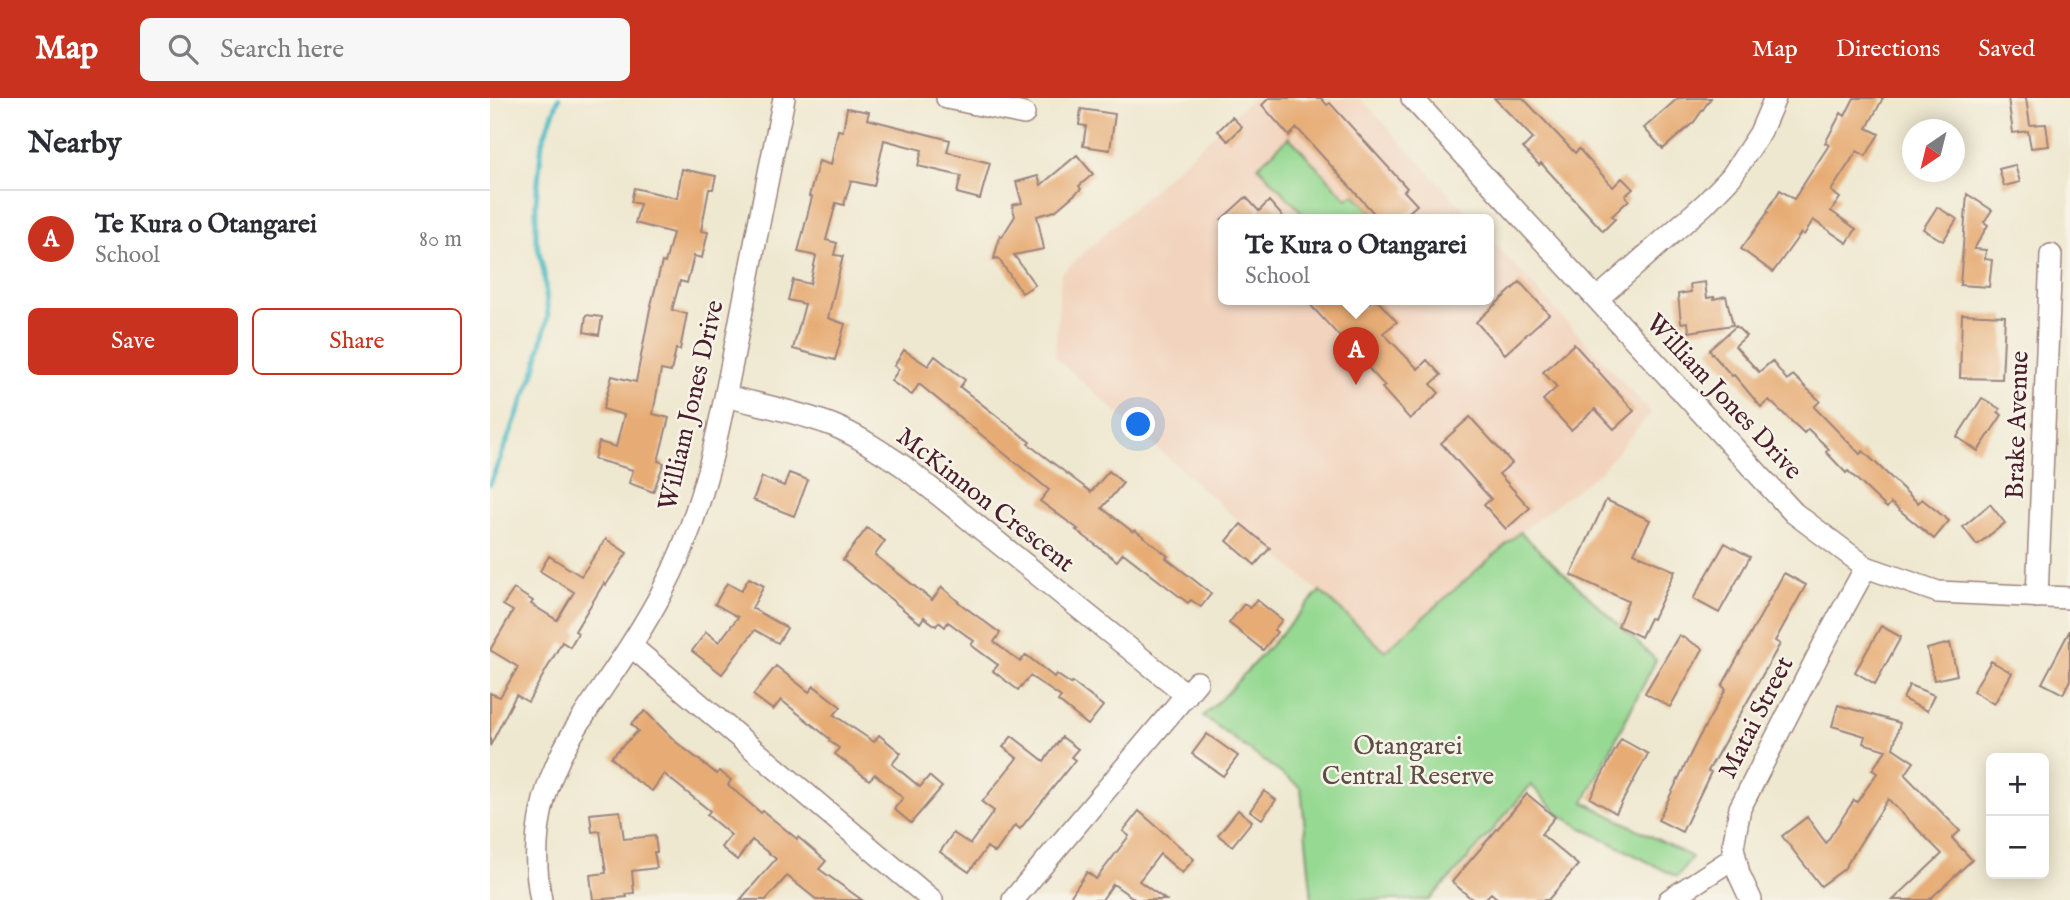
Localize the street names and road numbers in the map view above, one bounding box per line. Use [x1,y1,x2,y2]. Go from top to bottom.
street label: William Jones Drive [651,297,732,514]
street label: William Jones Drive [1639,307,1809,487]
street label: Brake Avenue [1998,350,2037,500]
street label: McKinnon Crescent [889,420,1081,580]
street label: Matai Street [1711,651,1801,784]

